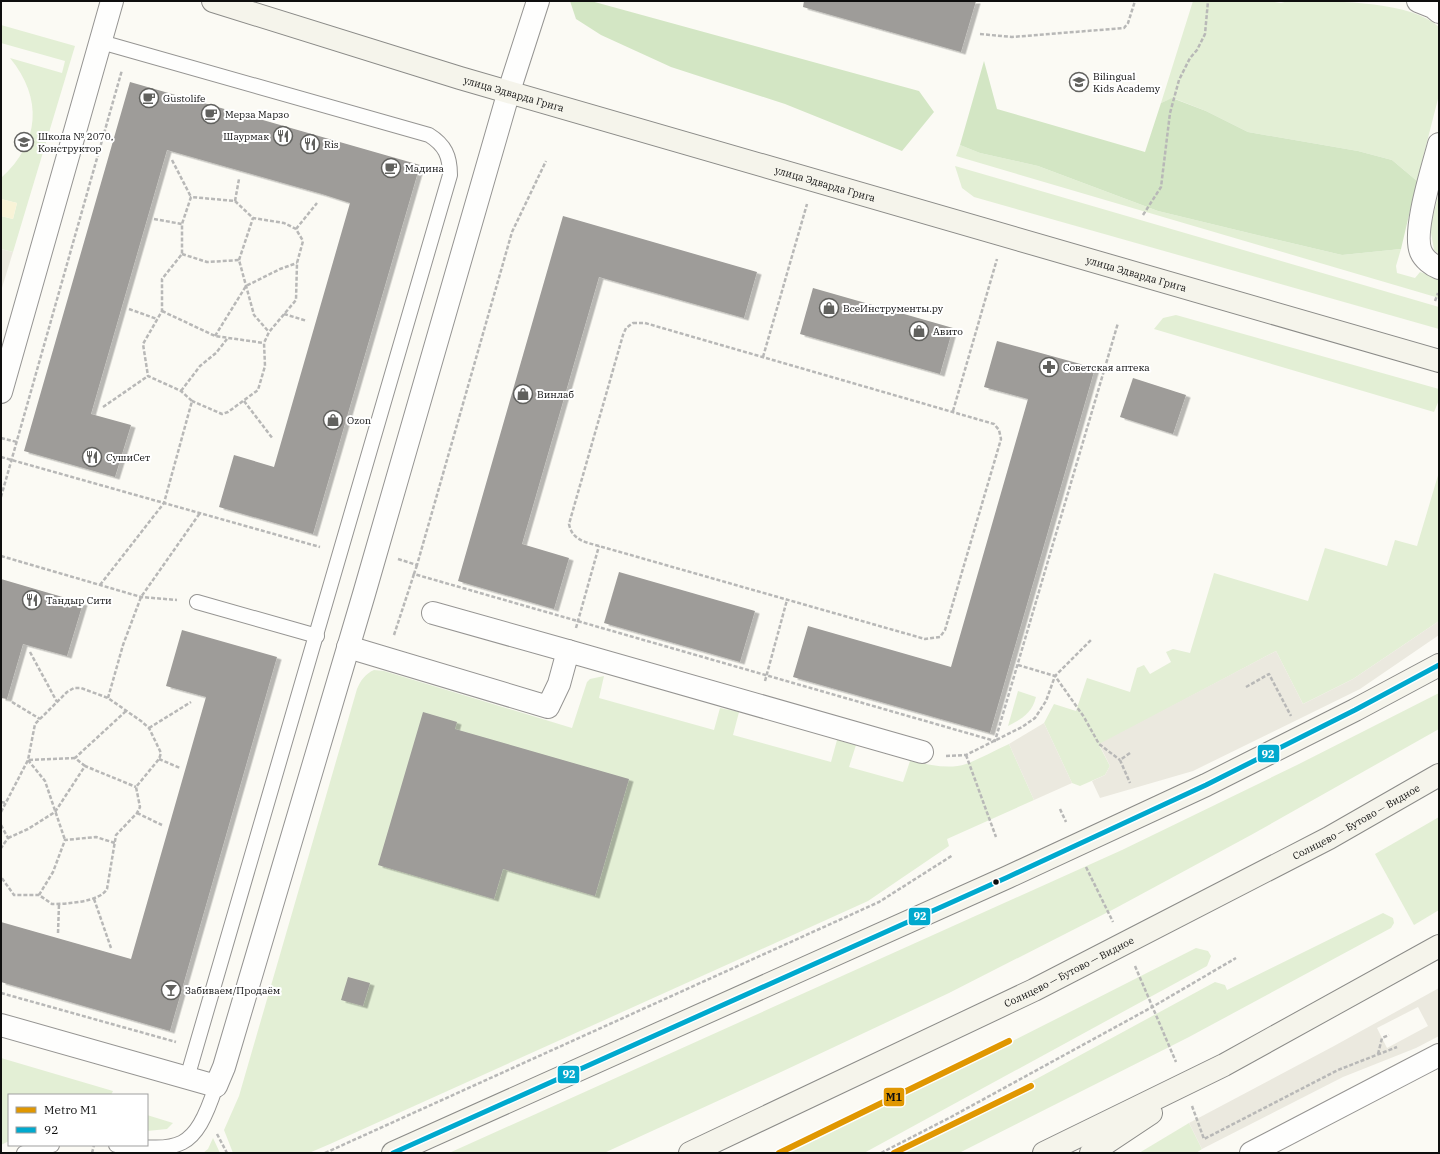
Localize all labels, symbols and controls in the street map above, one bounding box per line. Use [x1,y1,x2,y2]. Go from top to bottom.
place label: Bilingual Kids Academy [1093,70,1161,95]
school or university icon: Bilingual Kids Academy [1068,71,1090,93]
street label: улица Эдварда Грига [462,73,566,115]
cafe icon: Gustolife [138,87,160,109]
place label: Gustolife [163,92,205,105]
cafe icon: Мерза Марзо [200,103,222,125]
place label: Мерза Марзо [225,108,289,121]
restaurant icon: Шаурмак [272,125,294,147]
place label: Школа № 2070, Конструктор [38,130,113,155]
place label: Шаурмак [223,130,269,143]
school or university icon: Школа № 2070, Конструктор [13,131,35,153]
restaurant icon: Ris [299,133,321,155]
place label: Ris [324,138,339,151]
cafe icon: Мадина [380,157,402,179]
place label: Мадина [405,162,445,175]
street label: улица Эдварда Грига [773,163,877,205]
street label: улица Эдварда Грига [1085,253,1189,295]
shop icon: ВсеИнструменты.ру [818,297,840,319]
place label: ВсеИнструменты.ру [843,302,944,315]
shop icon: Авито [908,320,930,342]
place label: Авито [933,325,963,338]
pharmacy icon: Советская аптека [1038,356,1060,378]
place label: Советская аптека [1063,361,1150,374]
shop icon: Винлаб [512,383,534,405]
place label: Винлаб [537,388,574,401]
shop icon: Ozon [322,409,344,431]
place label: Ozon [347,414,372,427]
restaurant icon: СушиСет [81,446,103,468]
place label: СушиСет [106,451,150,464]
restaurant icon: Тандыр Сити [21,589,43,611]
place label: Тандыр Сити [46,594,112,607]
line badge: 92 [1257,744,1280,763]
text: 92 [1261,747,1275,761]
street label: Солнцево — Бутово — Видное [1290,781,1422,863]
unlabelled marker [991,877,1001,887]
line badge: 92 [908,907,931,926]
text: 92 [913,909,927,923]
street label: Солнцево — Бутово — Видное [1002,934,1136,1010]
bar icon: Забиваем/Продаём [160,979,182,1001]
place label: Забиваем/Продаём [185,984,281,997]
line badge: 92 [557,1065,580,1084]
text: 92 [562,1067,576,1081]
line badge: M1 [883,1087,905,1107]
text: M1 [886,1090,903,1104]
legend [8,1094,148,1146]
text: Metro M1 [44,1102,98,1117]
text: 92 [44,1122,58,1137]

